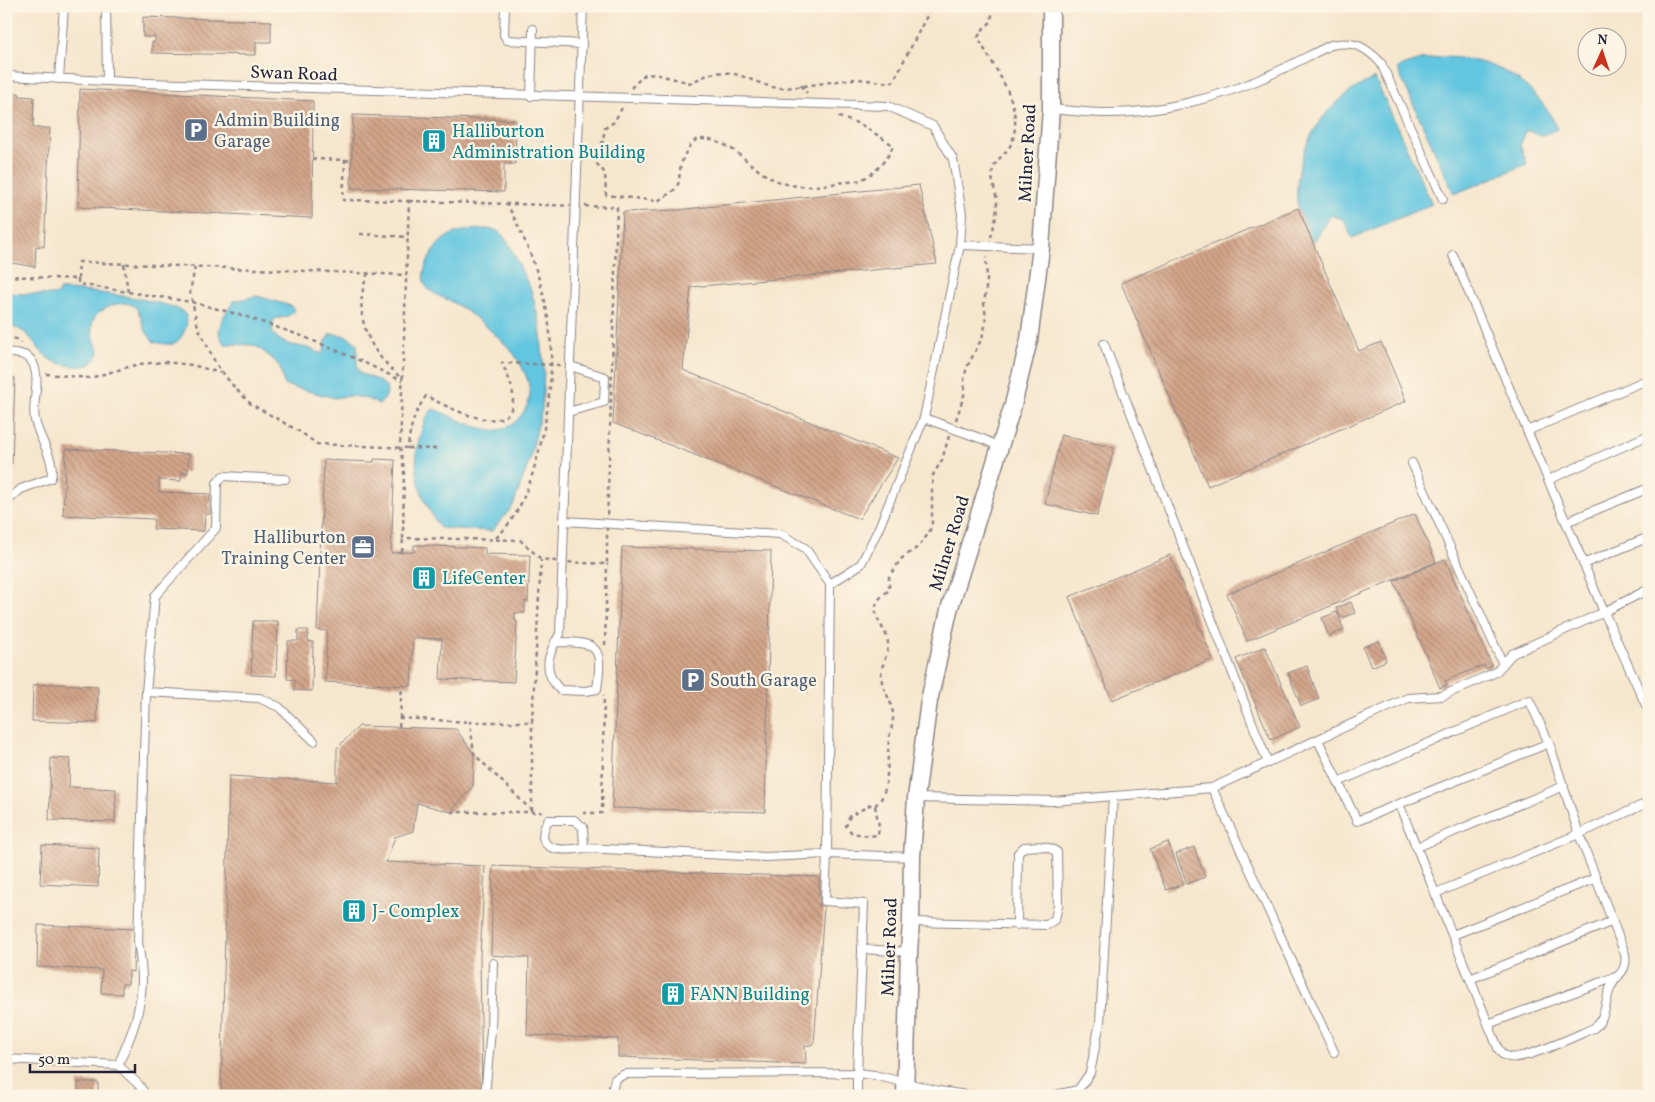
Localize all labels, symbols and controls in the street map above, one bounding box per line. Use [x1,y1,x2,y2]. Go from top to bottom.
north arrow [1578,28,1628,78]
text: N [1597,31,1608,50]
street label: Swan Road [250,60,338,89]
street label: Milner Road [1013,103,1044,203]
place label: Admin Building Garage [214,109,340,155]
parking icon: Admin Building Garage [183,117,209,143]
place label: Halliburton Administration Building [452,120,646,166]
building icon: Halliburton Administration Building [421,128,447,154]
street label: Milner Road [924,493,977,594]
place label: Halliburton Training Center [221,526,346,572]
office icon: Halliburton Training Center [350,534,376,560]
building icon: LifeCenter [411,565,437,591]
place label: LifeCenter [442,567,526,592]
parking icon: South Garage [680,667,706,693]
place label: South Garage [710,669,817,694]
street label: Milner Road [876,897,905,997]
building icon: J- Complex [341,898,367,924]
place label: J- Complex [372,900,459,925]
building icon: FANN Building [660,981,686,1007]
place label: FANN Building [690,983,810,1008]
scale bar [30,1042,135,1074]
text: 50 m [38,1050,70,1071]

